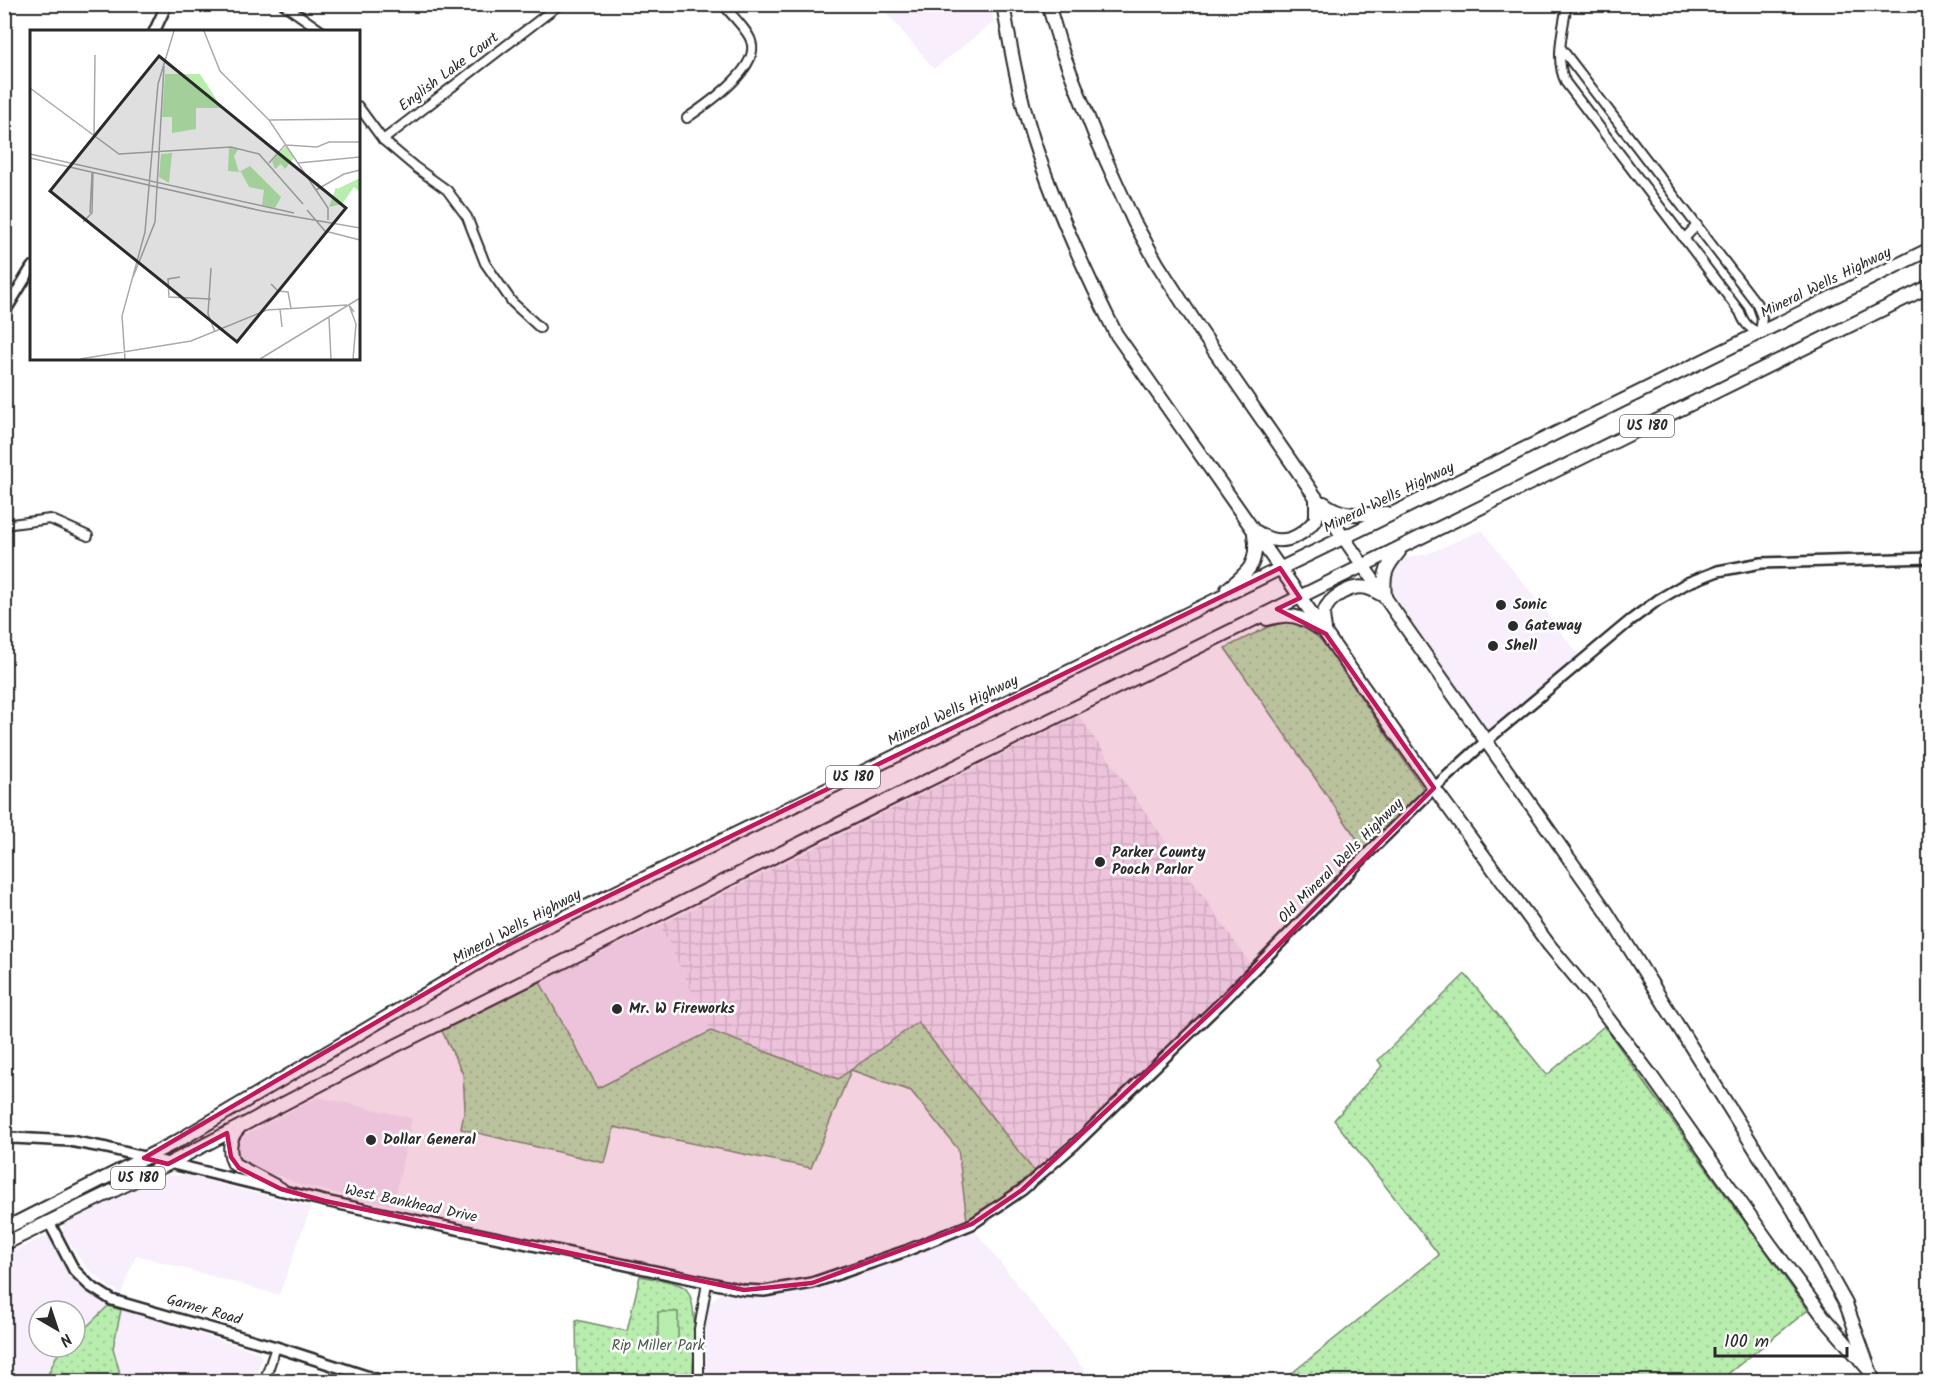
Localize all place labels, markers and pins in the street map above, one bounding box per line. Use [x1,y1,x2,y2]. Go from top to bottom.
place label: Sonic [1513,593,1548,617]
marker: Sonic [1494,598,1508,612]
place label: Gateway [1525,614,1582,638]
marker: Gateway [1506,619,1520,633]
place label: Shell [1505,634,1537,658]
marker: Shell [1486,639,1500,653]
place label: Parker County Pooch Parlor [1112,841,1206,882]
marker: Parker County Pooch Parlor [1093,855,1107,869]
place label: Mr. W Fireworks [629,997,735,1021]
marker: Mr. W Fireworks [610,1002,624,1016]
place label: Dollar General [383,1128,476,1152]
marker: Dollar General [364,1133,378,1147]

